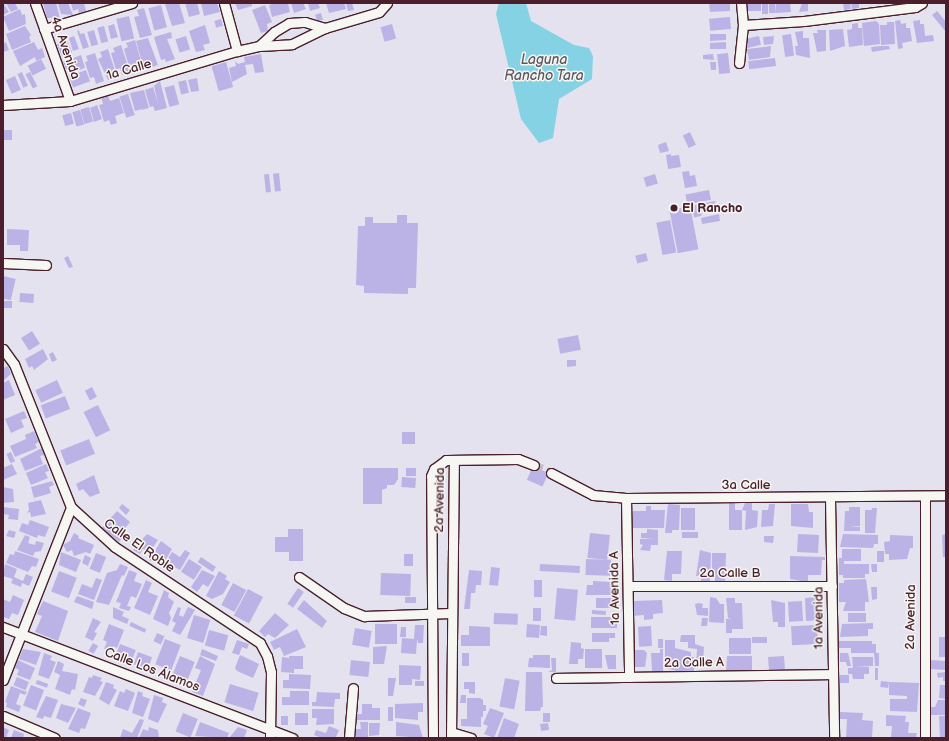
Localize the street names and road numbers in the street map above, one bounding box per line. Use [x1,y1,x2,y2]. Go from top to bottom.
street label: 4a Avenida [47,15,83,81]
street label: 1a Calle [105,56,153,84]
street label: 2a Avenida [432,467,448,533]
street label: 3a Calle [722,477,770,493]
street label: Calle El Roble [101,516,177,576]
street label: 1a Avenida A [607,551,623,625]
street label: 2a Calle B [700,565,760,581]
street label: 2a Avenida [903,584,919,650]
street label: 1a Avenida [811,587,827,649]
street label: Calle Los Álamos [102,645,202,695]
street label: 2a Calle A [664,655,724,671]

